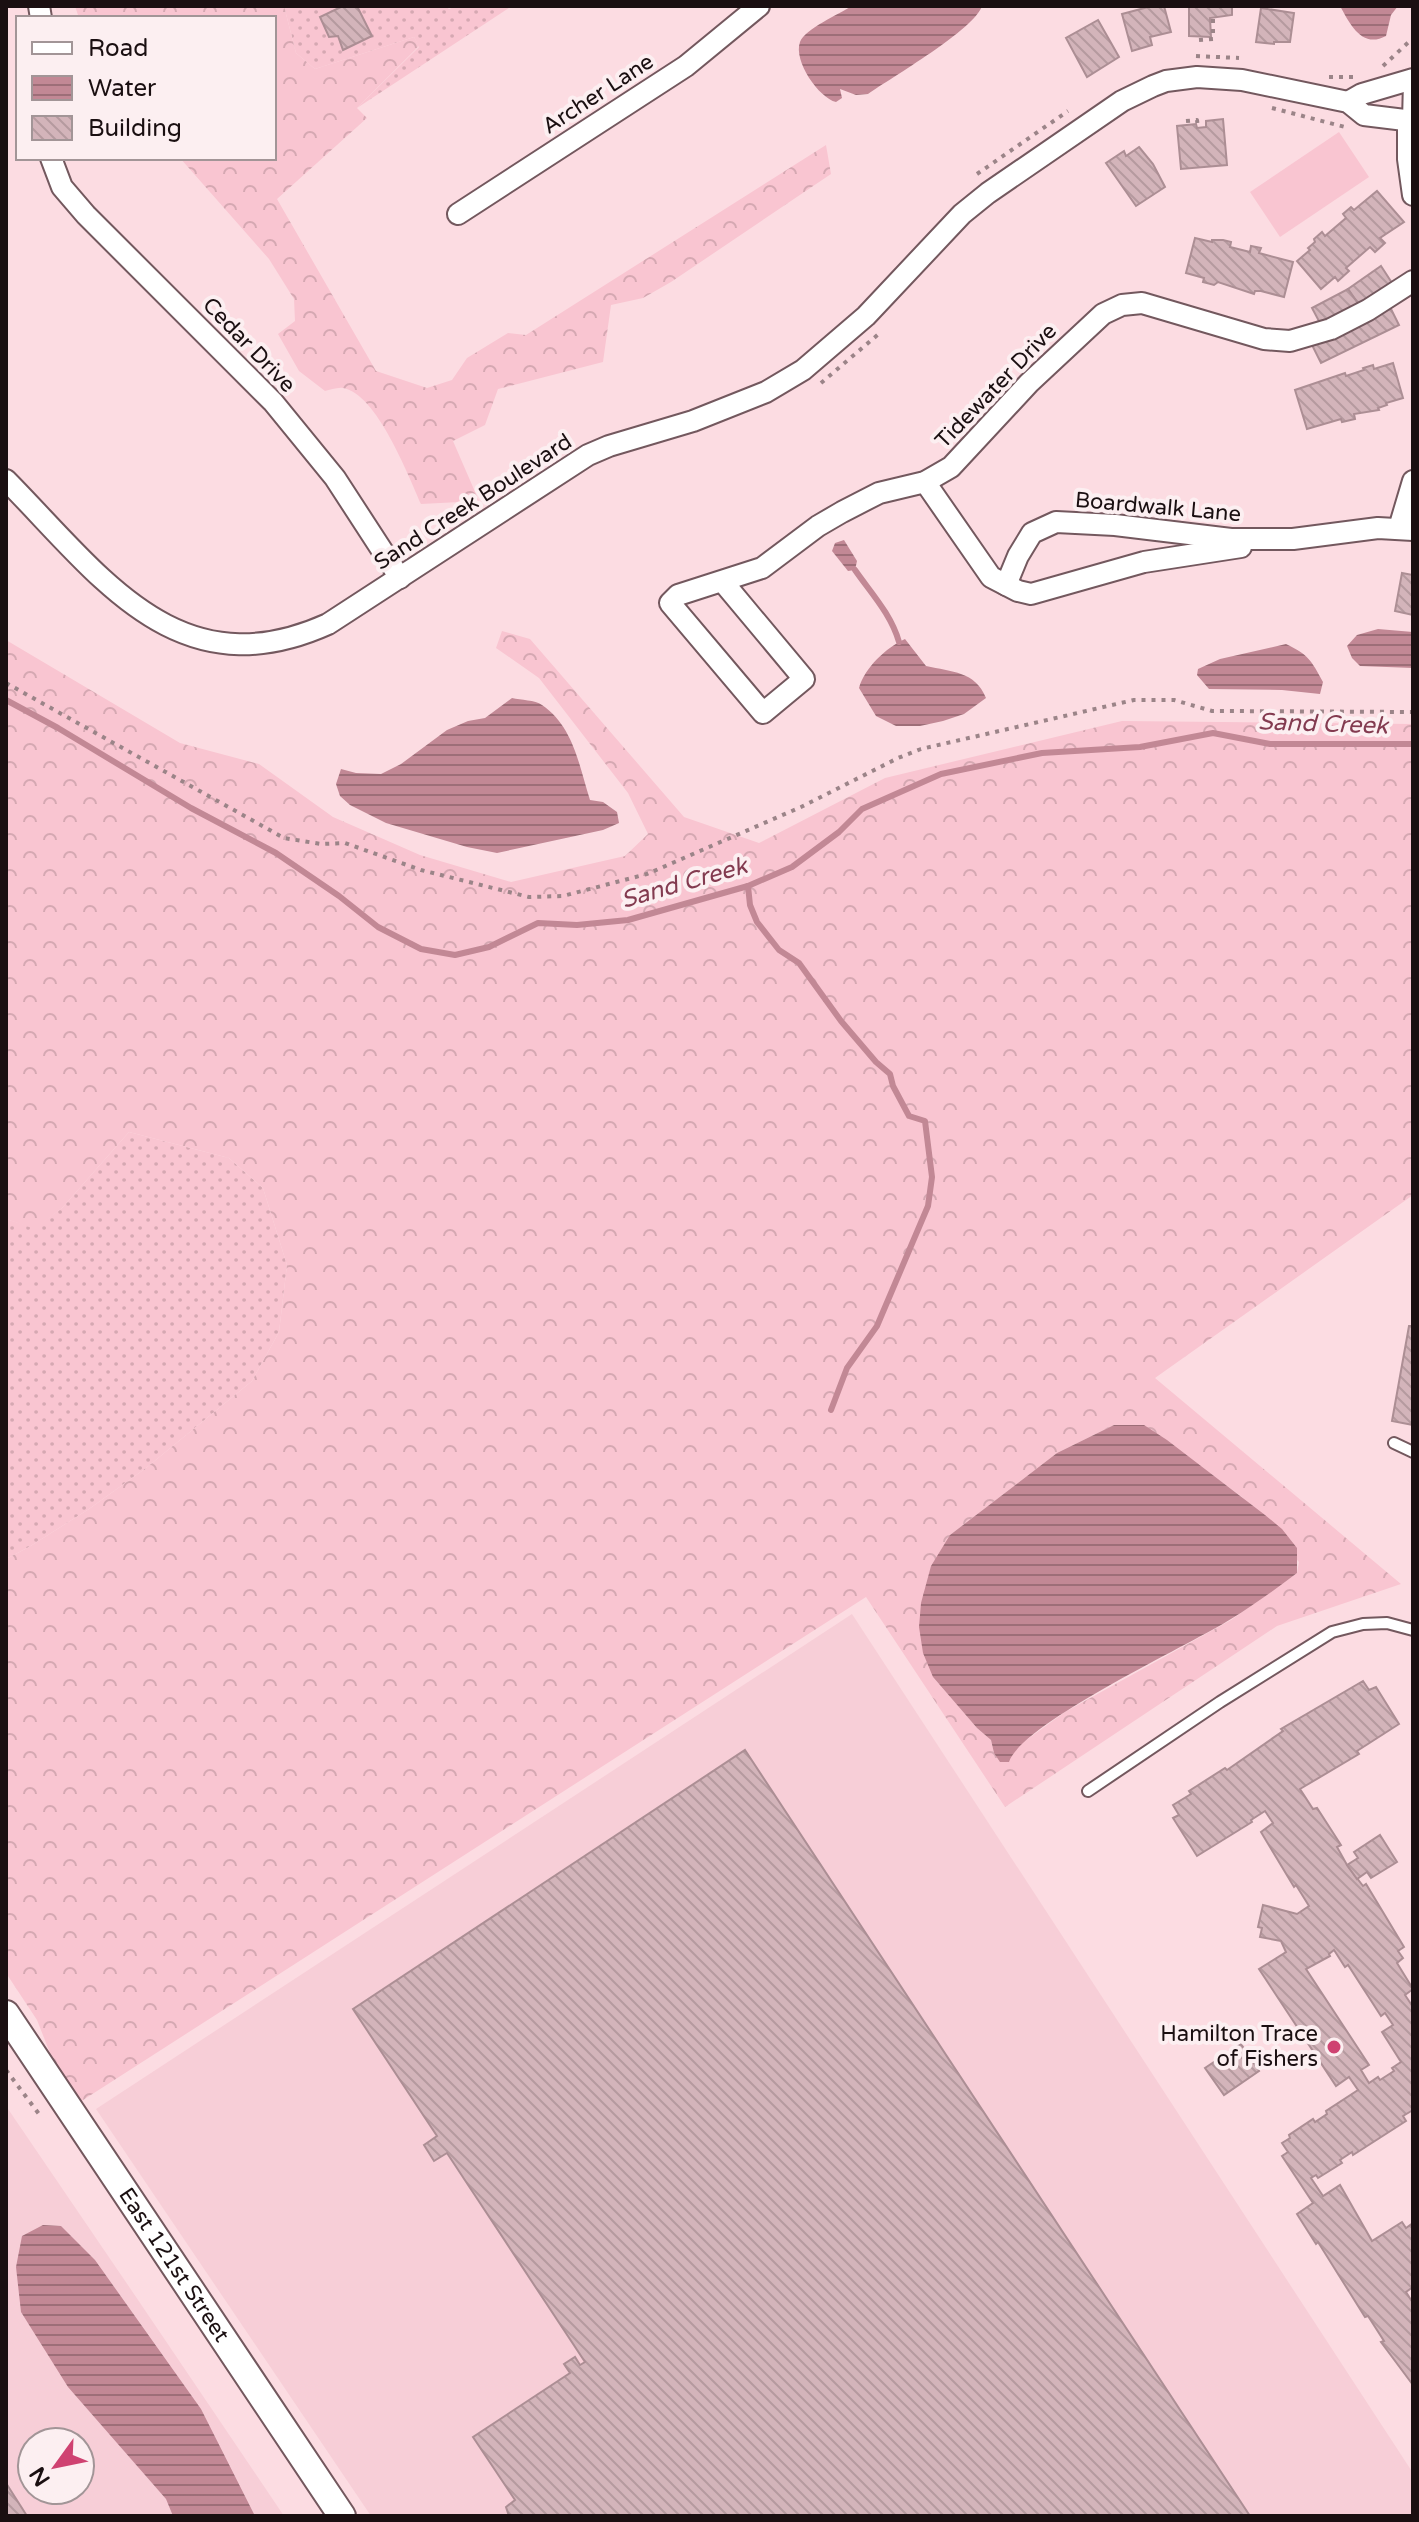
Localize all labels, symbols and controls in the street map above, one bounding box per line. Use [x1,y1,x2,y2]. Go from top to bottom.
legend [16,16,276,160]
text: Road [88,34,148,63]
street label: Archer Lane [538,49,658,139]
text: Water [88,74,157,103]
text: Building [88,114,182,143]
street label: Cedar Drive [197,292,301,398]
street label: Tidewater Drive [930,318,1062,454]
street label: Sand Creek Boulevard [369,428,577,576]
street label: Boardwalk Lane [1074,487,1242,527]
water label: Sand Creek [1258,707,1390,741]
water label: Sand Creek [618,851,752,915]
place label: Hamilton Trace of Fishers [1160,2021,1318,2072]
marker: Hamilton Trace of Fishers [1325,2038,1343,2056]
street label: East 121st Street [113,2183,235,2347]
north arrow [16,2426,96,2506]
text: N [24,2462,56,2491]

